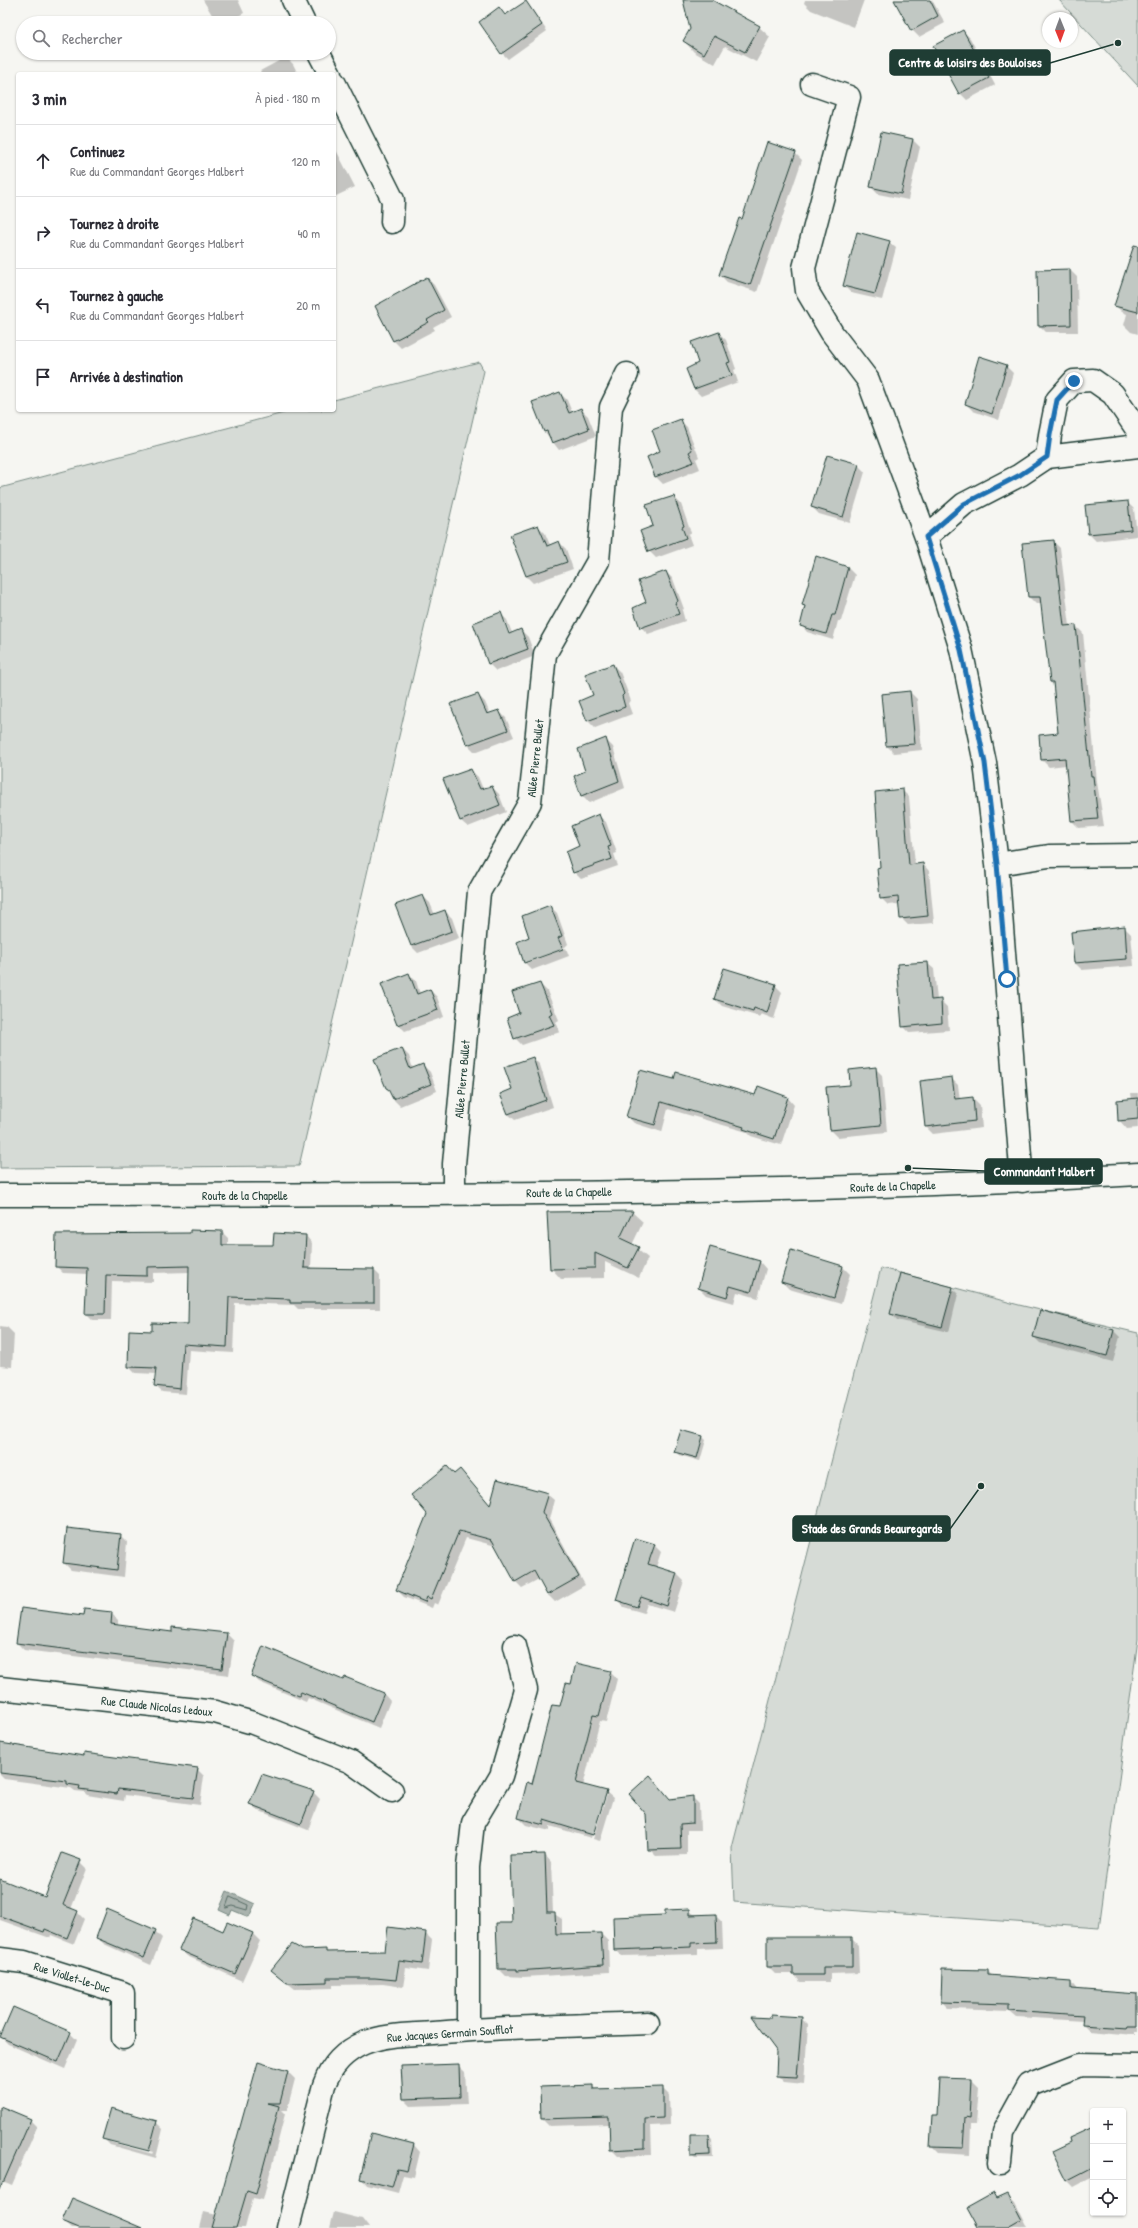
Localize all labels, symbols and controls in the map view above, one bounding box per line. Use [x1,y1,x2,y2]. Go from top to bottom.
north arrow [1042,12,1078,48]
search box [16,16,336,60]
icon: search [30,27,52,49]
text: Rechercher [62,28,123,49]
callout: Centre de loisirs des Bouloises [890,50,1050,75]
text: Centre de loisirs des Bouloises [898,53,1042,71]
text: 3 min [32,87,67,110]
text: À pied · 180 m [255,89,320,107]
text: Continuez [70,141,125,162]
icon: ahead [32,150,54,172]
text: 120 m [292,152,320,170]
text: Rue du Commandant Georges Malbert [70,162,244,180]
text: Tournez à droite [70,213,159,234]
icon: right [32,222,54,244]
text: 40 m [297,224,320,242]
text: Rue du Commandant Georges Malbert [70,234,244,252]
text: Tournez à gauche [70,285,163,306]
icon: left [32,294,54,316]
text: 20 m [296,296,320,314]
text: Rue du Commandant Georges Malbert [70,306,244,324]
icon: arrive [32,366,54,388]
text: Arrivée à destination [70,366,183,387]
route end [1065,372,1083,390]
street label: Allée Pierre Bullet [522,717,548,798]
route start [998,970,1016,988]
street label: Allée Pierre Bullet [450,1038,474,1119]
callout: Commandant Malbert [985,1159,1102,1184]
text: Commandant Malbert [994,1162,1095,1180]
street label: Route de la Chapelle [850,1176,936,1196]
street label: Route de la Chapelle [526,1183,612,1201]
street label: Route de la Chapelle [202,1187,288,1204]
callout: Stade des Grands Beauregards [793,1516,950,1541]
text: Stade des Grands Beauregards [802,1519,942,1538]
street label: Rue Claude Nicolas Ledoux [100,1692,214,1720]
street label: Rue Viollet-le-Duc [32,1957,113,1997]
street label: Rue Jacques Germain Soufflot [386,2020,515,2046]
map controls [1090,2108,1126,2216]
button: + [1090,2108,1126,2144]
button: − [1090,2144,1126,2180]
button: locate [1090,2180,1126,2216]

